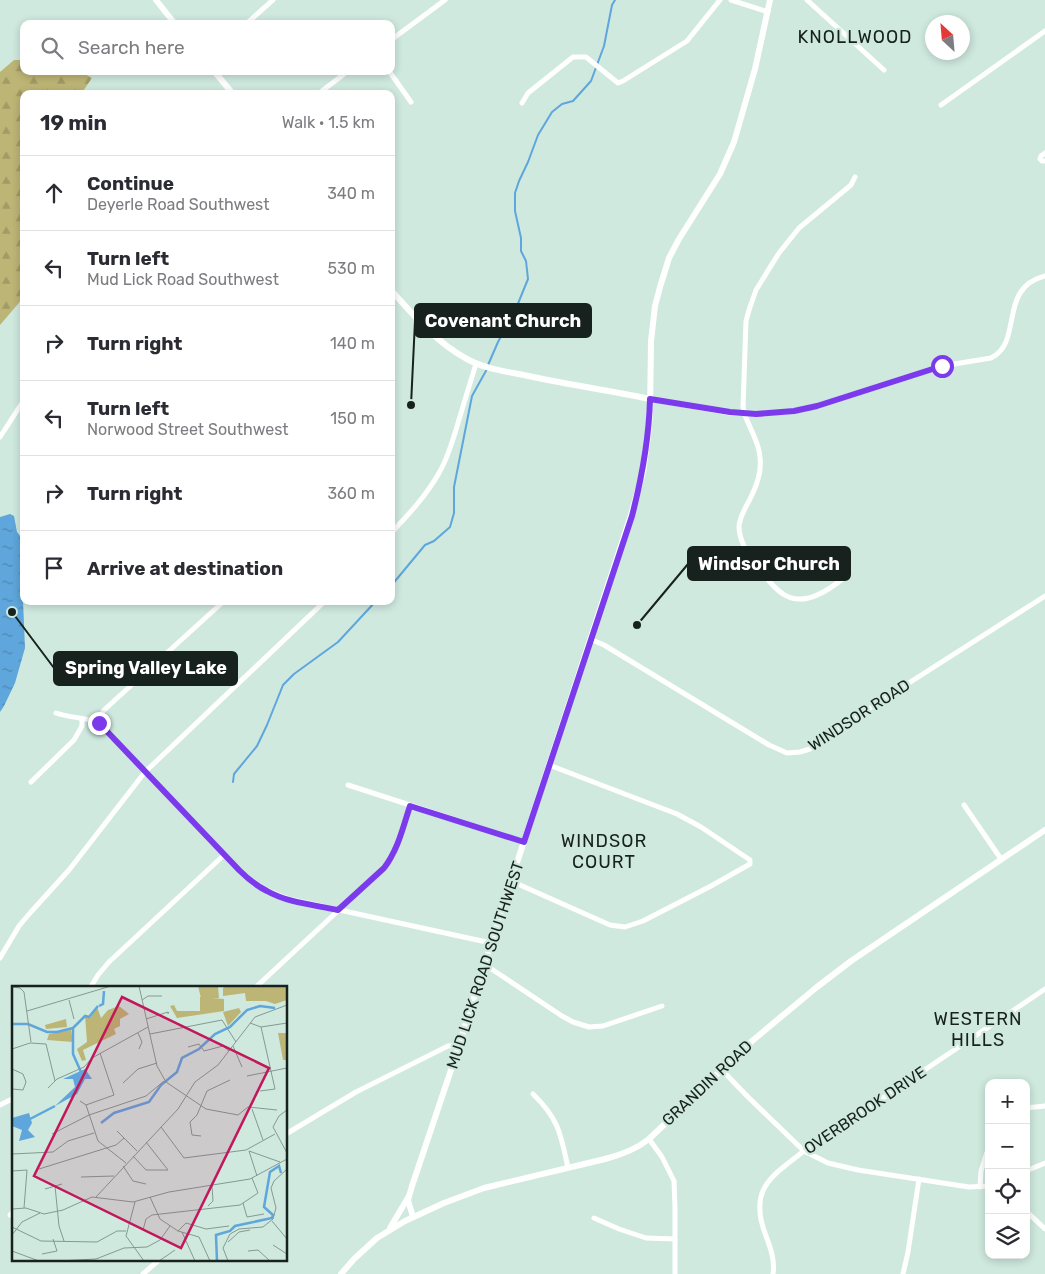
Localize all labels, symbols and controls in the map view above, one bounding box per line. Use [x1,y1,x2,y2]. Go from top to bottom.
north arrow [925,15,970,60]
search box [20,20,395,75]
district label: KNOLLWOOD [797,26,913,48]
icon: search [38,34,66,62]
text: Search here [78,36,185,59]
text: 19 min [40,110,107,135]
text: Walk · 1.5 km [282,113,375,132]
text: Continue [87,172,174,195]
icon: ahead [40,179,68,207]
text: 340 m [327,184,375,203]
text: Deyerle Road Southwest [87,195,270,214]
text: Turn left [87,247,169,270]
icon: left [40,254,68,282]
text: 530 m [328,259,375,278]
text: Mud Lick Road Southwest [87,270,279,289]
callout: Covenant Church [415,304,591,337]
text: Covenant Church [425,310,581,332]
icon: right [40,329,68,357]
text: Turn right [87,332,182,355]
text: 140 m [330,334,375,353]
route start [931,355,954,378]
text: Turn left [87,397,169,420]
icon: left [40,404,68,432]
text: 150 m [330,409,375,428]
text: Norwood Street Southwest [87,420,289,439]
icon: right [40,479,68,507]
text: Turn right [87,482,182,505]
text: 360 m [327,484,375,503]
callout: Windsor Church [688,547,850,580]
text: Windsor Church [698,553,840,575]
icon: arrive [40,554,68,582]
text: Arrive at destination [87,557,283,580]
callout: Spring Valley Lake [54,652,237,685]
text: Spring Valley Lake [65,657,227,679]
street label: WINDSOR ROAD [805,675,913,755]
route end [88,712,111,735]
district label: WINDSOR COURT [561,830,647,873]
street label: MUD LICK ROAD SOUTHWEST [442,859,528,1071]
inset map [12,986,288,1262]
district label: WESTERN HILLS [933,1008,1023,1051]
street label: GRANDIN ROAD [658,1036,756,1130]
street label: OVERBROOK DRIVE [800,1062,930,1158]
map controls [985,1079,1030,1259]
button: + [985,1079,1030,1124]
button: − [985,1124,1030,1169]
button: locate [985,1169,1030,1214]
button: layers [985,1214,1030,1259]

